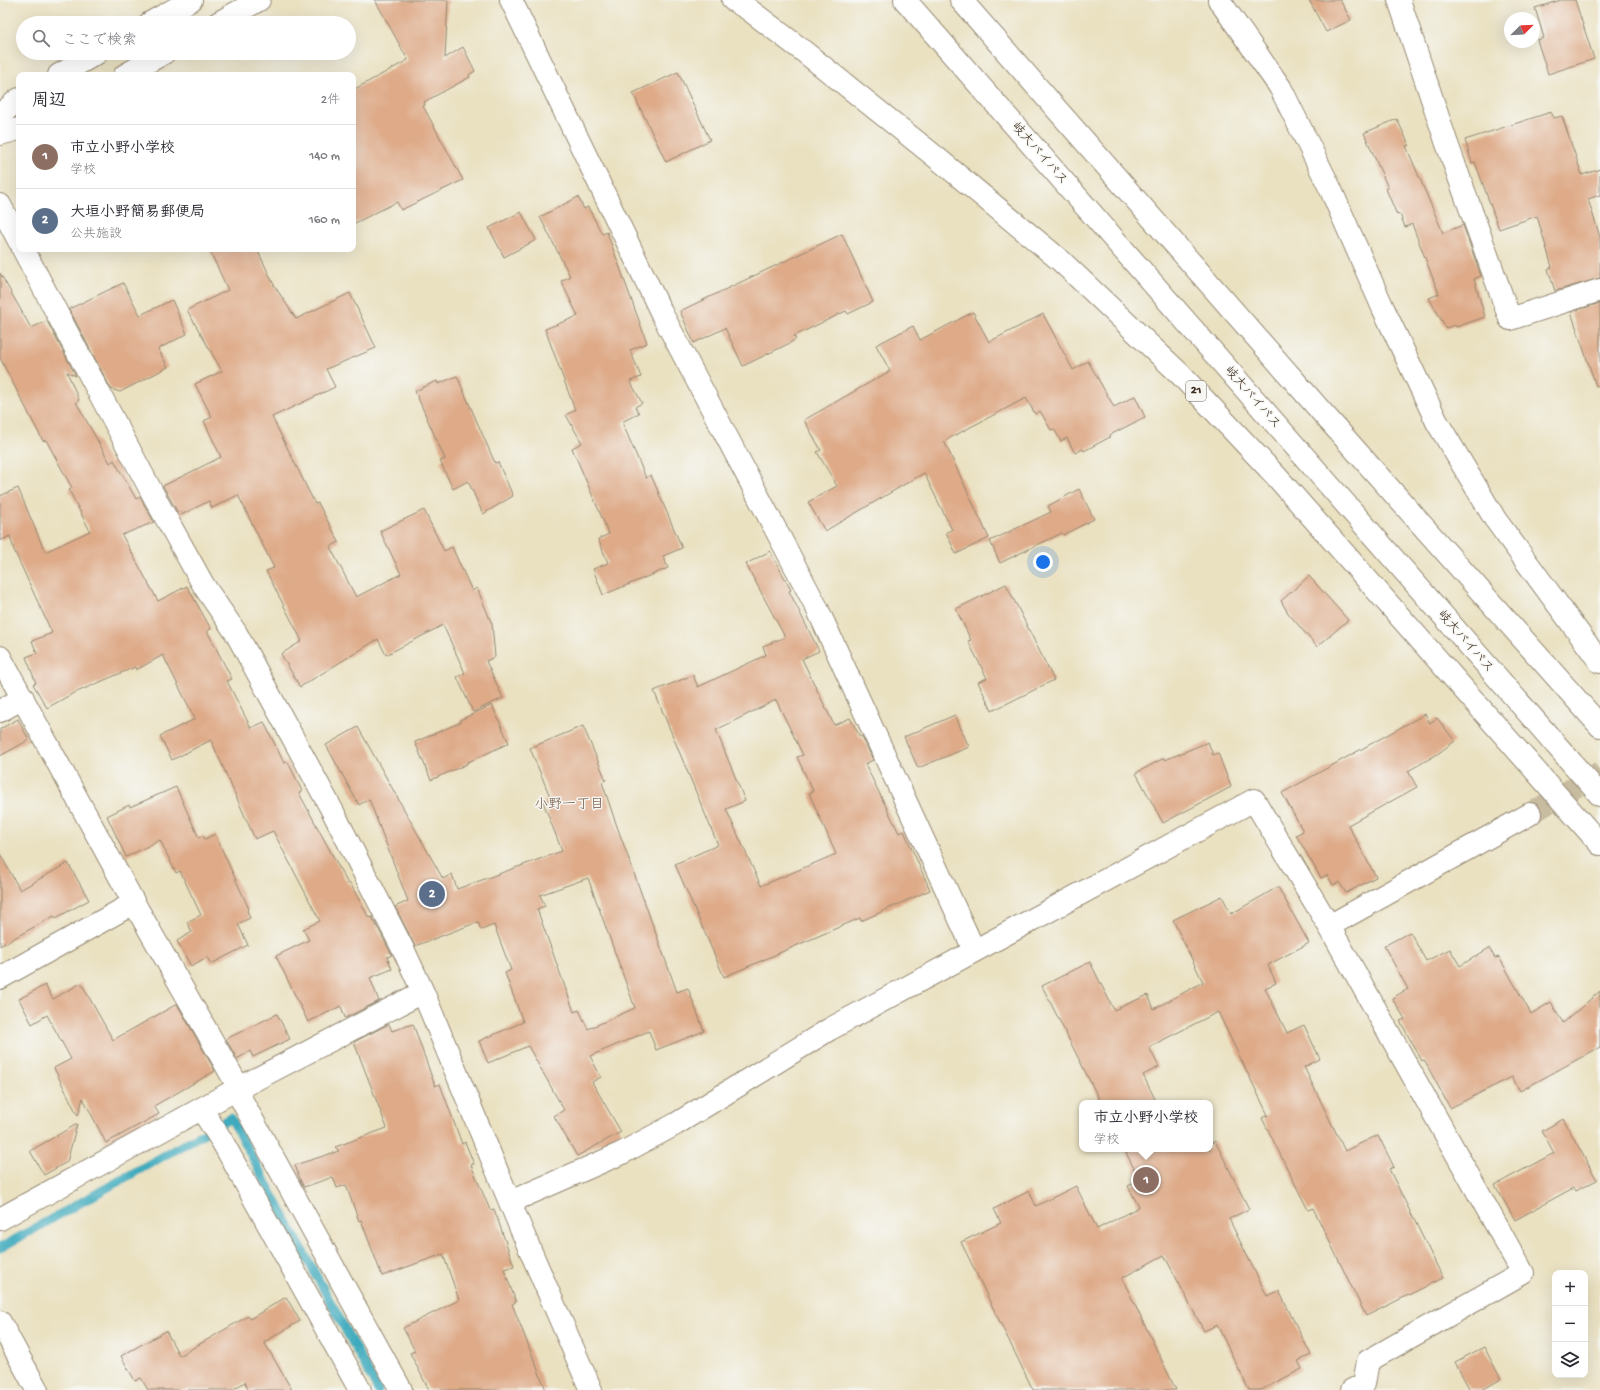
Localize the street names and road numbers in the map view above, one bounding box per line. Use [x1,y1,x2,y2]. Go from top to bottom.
street label: 岐大バイパス [1008,119,1071,188]
street label: 岐大バイパス [1221,363,1284,432]
road number: 21 [1186,381,1206,401]
street label: 岐大バイパス [1434,607,1497,676]

